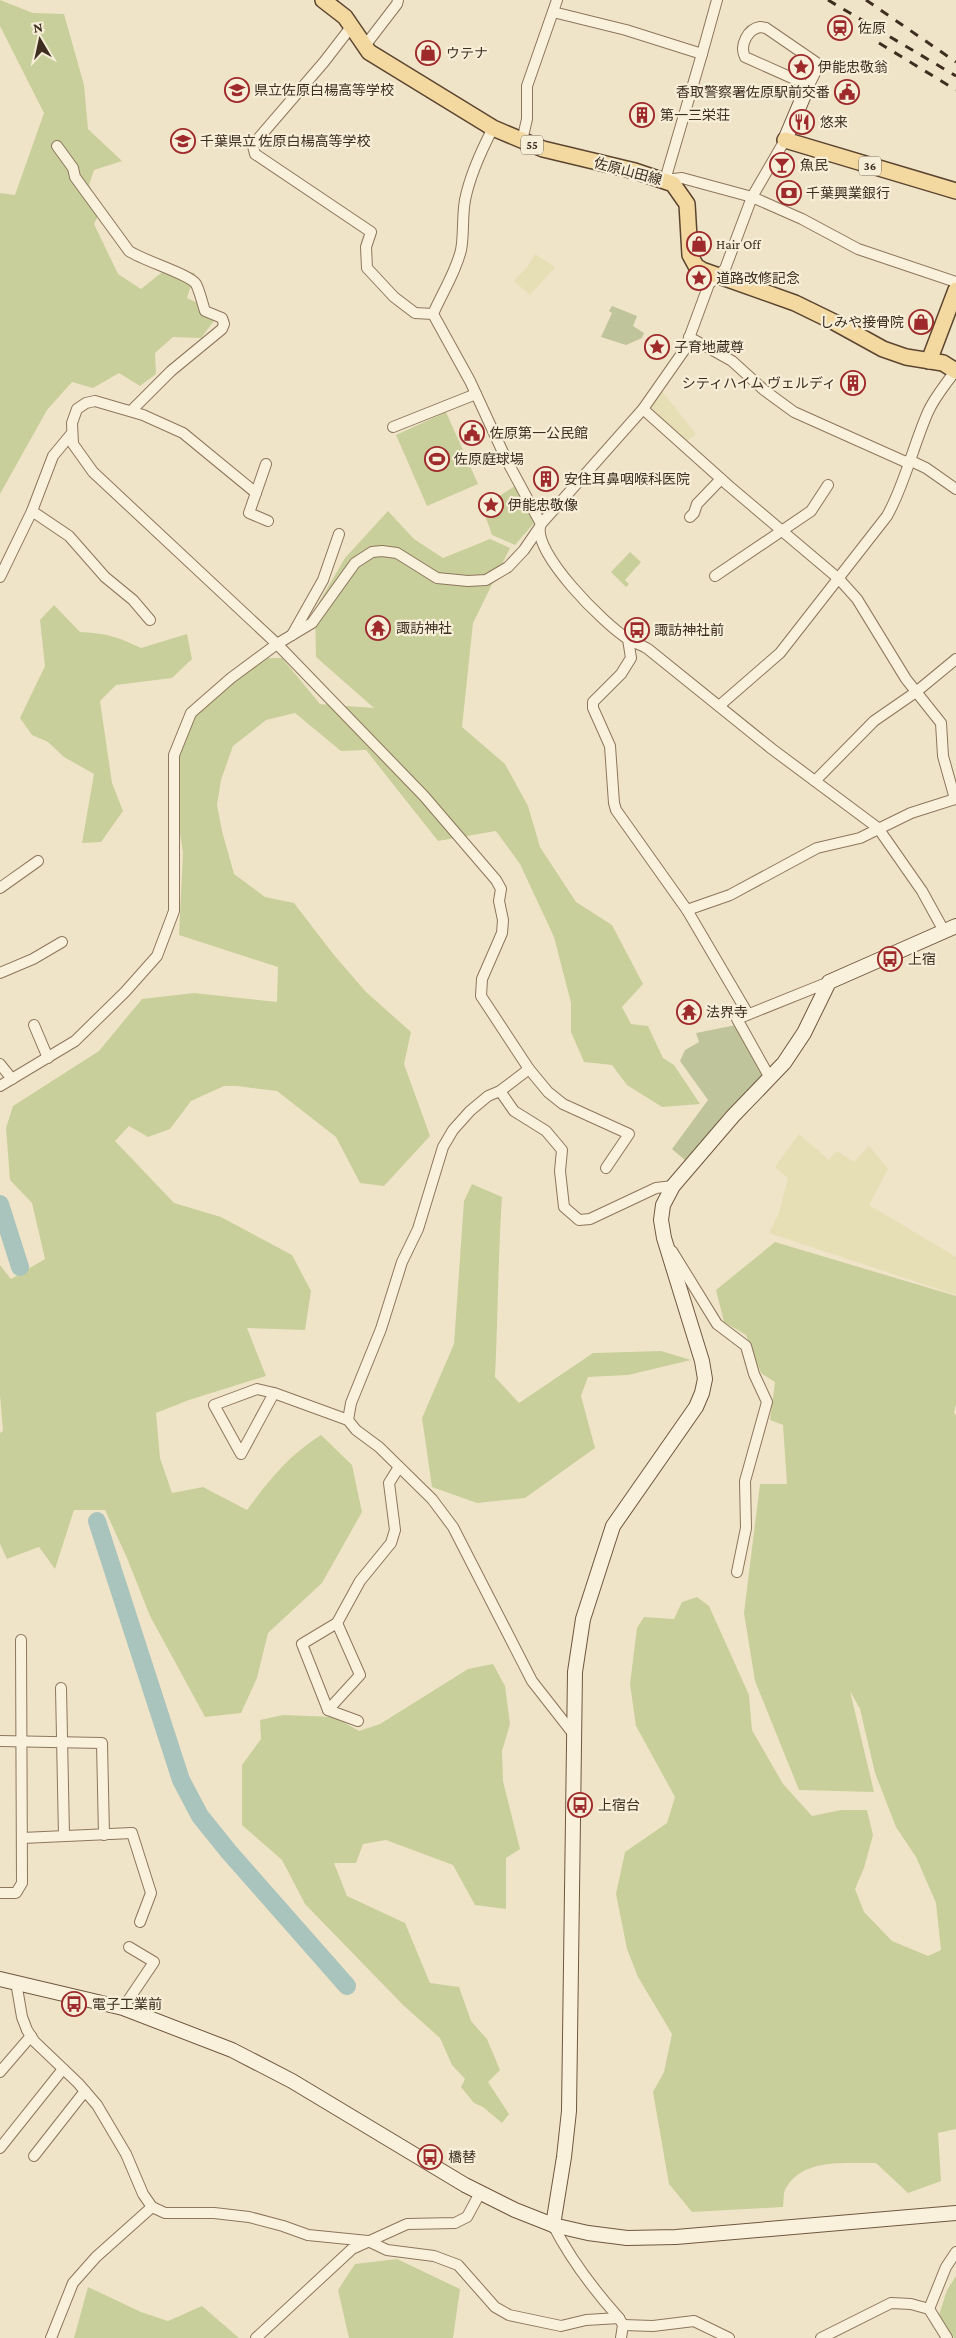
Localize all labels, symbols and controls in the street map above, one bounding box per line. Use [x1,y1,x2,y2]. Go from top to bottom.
north arrow [15,15,65,65]
station icon: 佐原 [827,15,853,41]
text: N [32,18,44,36]
place label: 佐原 [858,20,886,36]
shop icon: ウテナ [415,40,441,66]
place label: ウテナ [446,45,488,61]
place icon: 伊能忠敬翁 [788,54,814,80]
place label: 伊能忠敬翁 [818,59,888,75]
school or university icon: 県立佐原白楊高等学校 [224,77,250,103]
public building icon: 香取警察署佐原駅前交番 [834,79,860,105]
place label: 県立佐原白楊高等学校 [254,82,394,98]
place label: 香取警察署佐原駅前交番 [676,84,830,100]
building icon: 第一三栄荘 [629,102,655,128]
place label: 第一三栄荘 [660,107,730,123]
restaurant icon: 悠来 [789,109,815,135]
place label: 悠来 [820,114,848,130]
school or university icon: 千葉県立 佐原白楊高等学校 [170,128,196,154]
place label: 千葉県立 佐原白楊高等学校 [200,133,371,149]
road number: 55 [521,136,543,154]
bar icon: 魚民 [769,152,795,178]
street label: 佐原山田線 [592,154,664,188]
place label: 魚民 [800,157,828,173]
road number: 36 [859,157,881,176]
bank icon: 千葉興業銀行 [776,180,802,206]
place label: 千葉興業銀行 [806,185,890,201]
shop icon: Hair Off [686,231,712,257]
place label: Hair Off [716,236,761,252]
place icon: 道路改修記念 [686,265,712,291]
place label: 道路改修記念 [716,270,800,286]
shop icon: しみや接骨院 [908,309,934,335]
place label: しみや接骨院 [820,314,904,330]
place icon: 子育地蔵尊 [644,334,670,360]
place label: 子育地蔵尊 [674,339,744,355]
building icon: シティハイム ヴェルディ [840,370,866,396]
place label: シティハイム ヴェルディ [682,375,836,391]
public building icon: 佐原第一公民館 [459,420,485,446]
place label: 佐原第一公民館 [490,425,588,441]
sports icon: 佐原庭球場 [424,446,450,472]
place label: 佐原庭球場 [454,451,524,467]
building icon: 安住耳鼻咽喉科医院 [533,466,559,492]
place label: 安住耳鼻咽喉科医院 [564,471,690,487]
place icon: 伊能忠敬像 [478,492,504,518]
place label: 伊能忠敬像 [508,497,578,513]
temple icon: 諏訪神社 [365,615,391,641]
bus stop icon: 諏訪神社前 [624,617,650,643]
place label: 諏訪神社 [396,620,452,636]
place label: 諏訪神社前 [654,622,724,638]
bus stop icon: 上宿 [877,946,903,972]
place label: 上宿 [908,951,936,967]
temple icon: 法界寺 [676,999,702,1025]
place label: 法界寺 [706,1004,748,1020]
bus stop icon: 上宿台 [567,1792,593,1818]
place label: 上宿台 [598,1797,640,1813]
bus stop icon: 電子工業前 [61,1991,87,2017]
place label: 電子工業前 [92,1996,162,2012]
bus stop icon: 橋替 [417,2144,443,2170]
place label: 橋替 [448,2149,476,2165]

